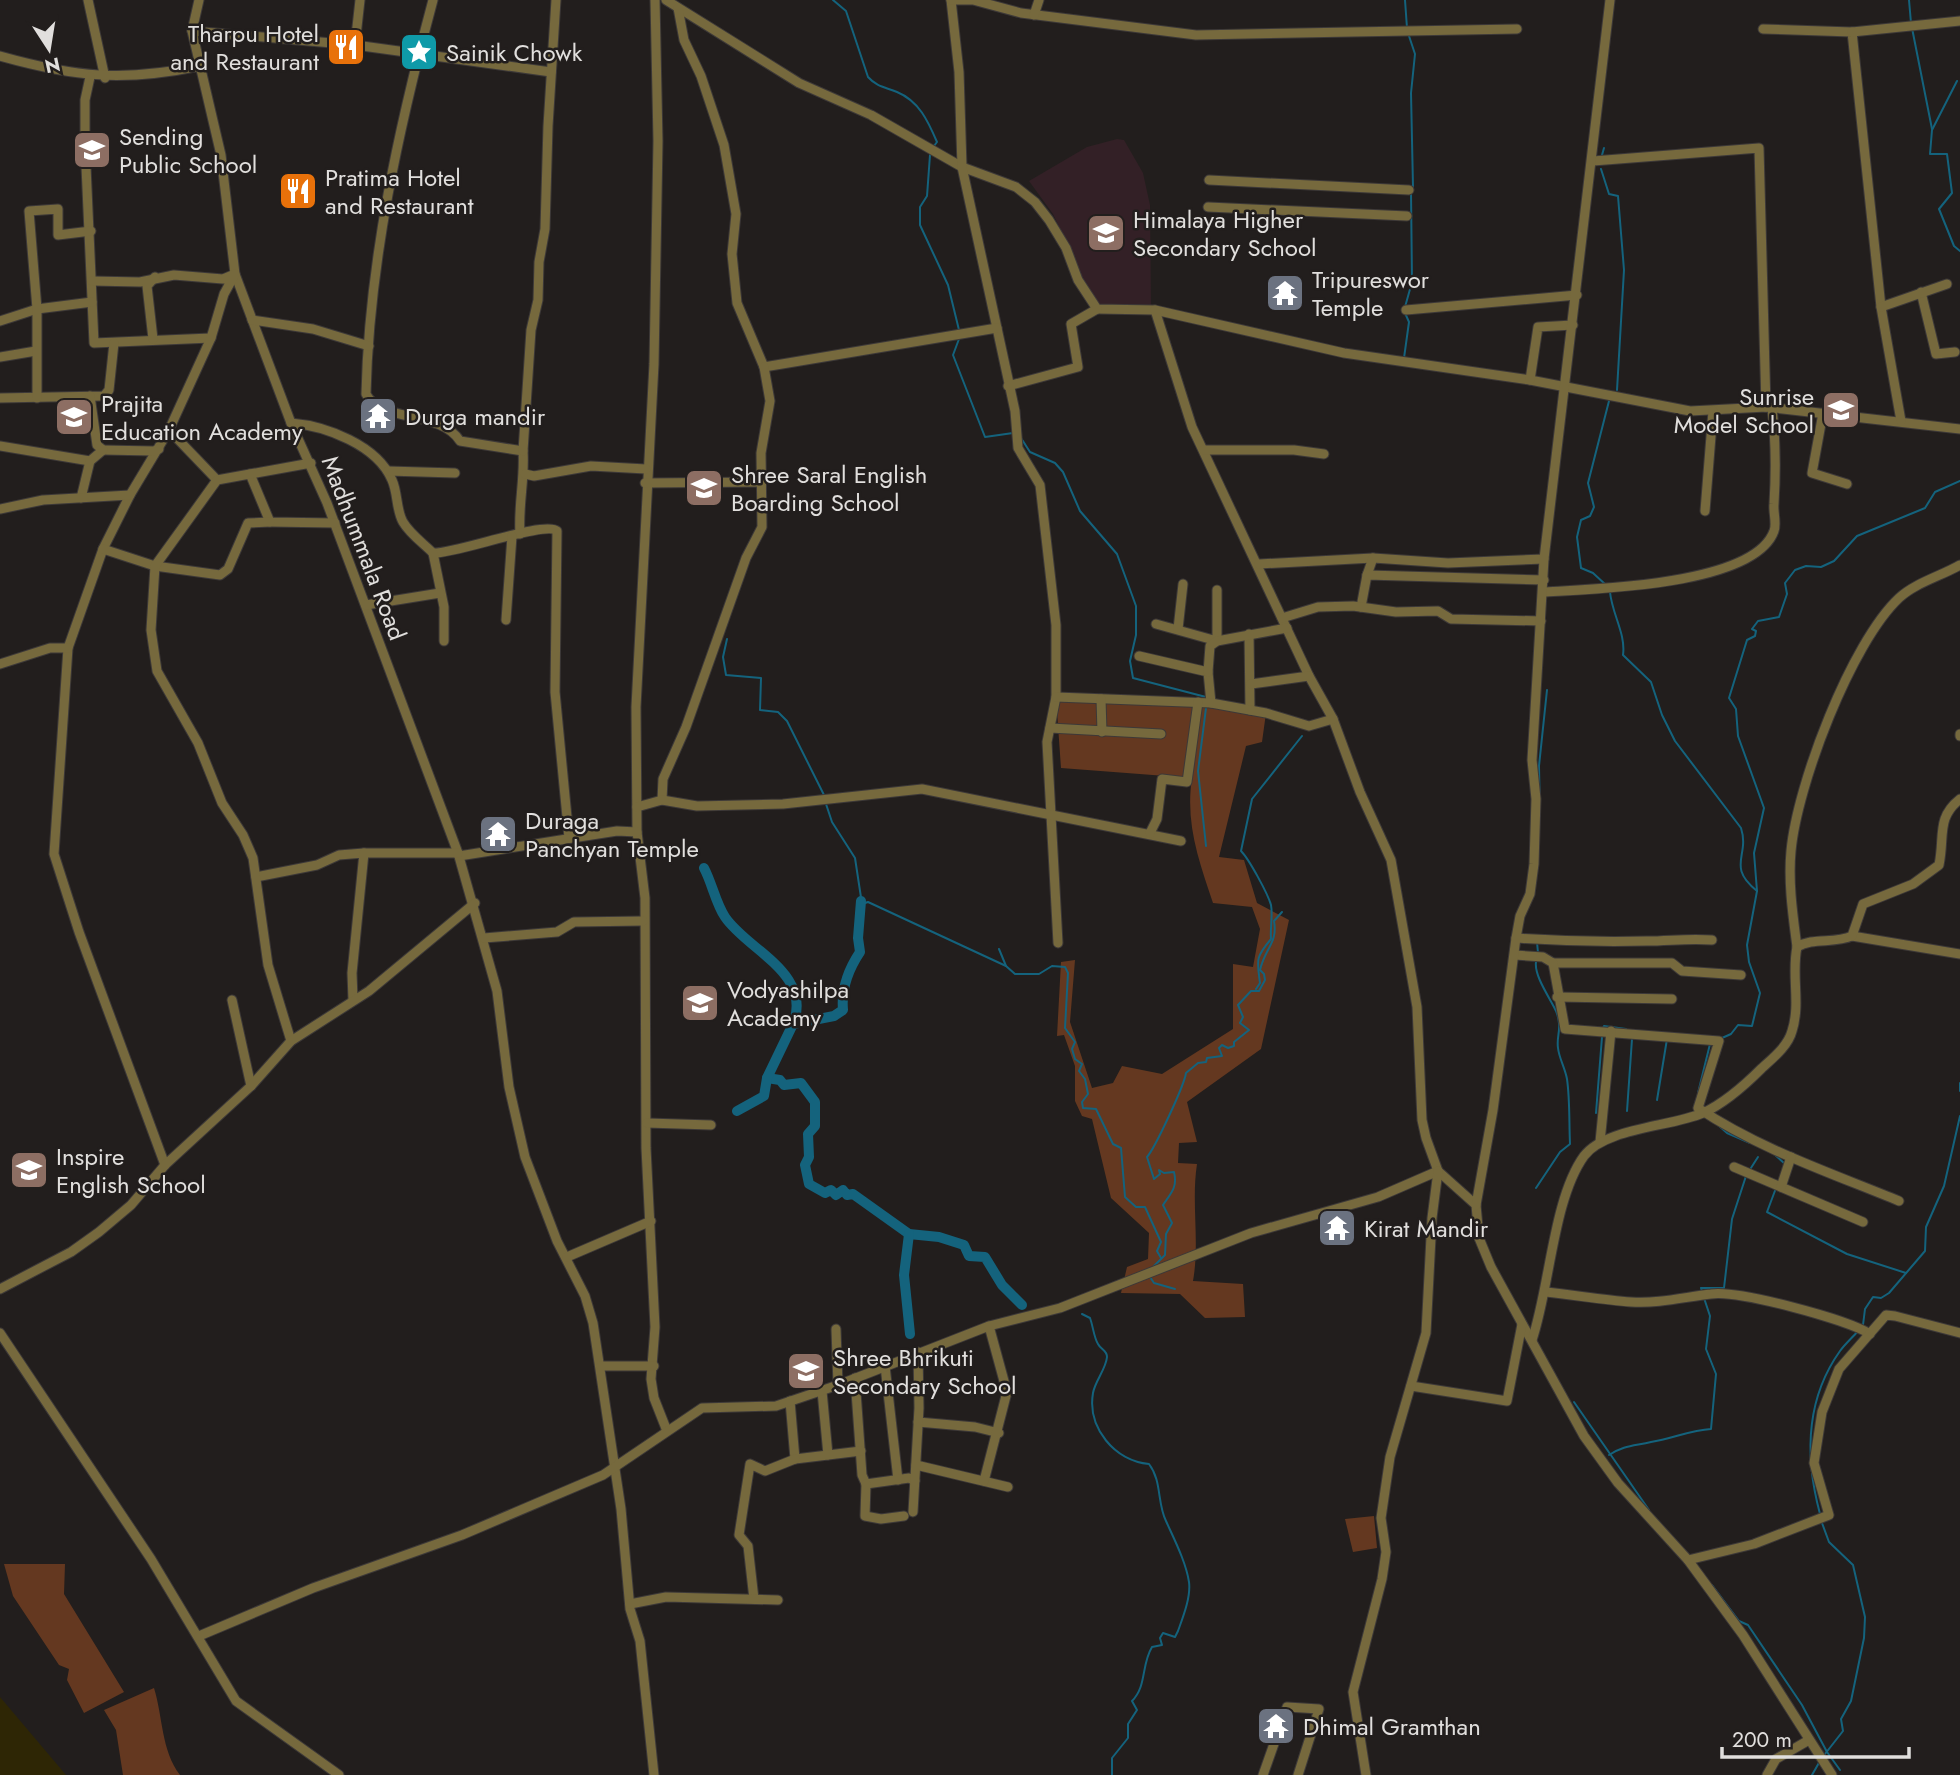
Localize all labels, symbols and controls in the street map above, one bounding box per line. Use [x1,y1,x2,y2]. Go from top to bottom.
north arrow [14,14,84,84]
place label: Tharpu Hotel and Restaurant [170,16,319,79]
restaurant icon: Tharpu Hotel and Restaurant [325,26,367,68]
place icon: Sainik Chowk [398,31,440,73]
place label: Sainik Chowk [446,35,583,70]
text: N [42,50,63,80]
place label: Sending Public School [119,119,257,182]
school or university icon: Sending Public School [71,129,113,171]
place label: Pratima Hotel and Restaurant [325,160,474,223]
restaurant icon: Pratima Hotel and Restaurant [277,170,319,212]
place label: Himalaya Higher Secondary School [1133,202,1317,265]
school or university icon: Himalaya Higher Secondary School [1085,212,1127,254]
place label: Tripureswor Temple [1312,262,1430,325]
temple icon: Tripureswor Temple [1264,272,1306,314]
place label: Sunrise Model School [1674,379,1814,442]
place label: Prajita Education Academy [101,386,303,449]
school or university icon: Sunrise Model School [1820,389,1862,431]
temple icon: Durga mandir [357,395,399,437]
school or university icon: Prajita Education Academy [53,396,95,438]
place label: Durga mandir [405,399,546,434]
street label: Madhummala Road [313,451,415,645]
place label: Shree Saral English Boarding School [731,457,927,520]
school or university icon: Shree Saral English Boarding School [683,467,725,509]
place label: Duraga Panchyan Temple [525,803,699,866]
temple icon: Duraga Panchyan Temple [477,813,519,855]
place label: Vodyashilpa Academy [727,972,849,1035]
school or university icon: Vodyashilpa Academy [679,982,721,1024]
place label: Inspire English School [56,1139,206,1202]
school or university icon: Inspire English School [8,1149,50,1191]
temple icon: Kirat Mandir [1316,1207,1358,1249]
place label: Kirat Mandir [1364,1211,1489,1246]
place label: Shree Bhrikuti Secondary School [833,1340,1017,1403]
school or university icon: Shree Bhrikuti Secondary School [785,1350,827,1392]
temple icon: Dhimal Gramthan [1255,1705,1297,1747]
place label: Dhimal Gramthan [1303,1709,1481,1744]
scale bar [1722,1716,1909,1760]
text: 200 m [1732,1725,1792,1755]

